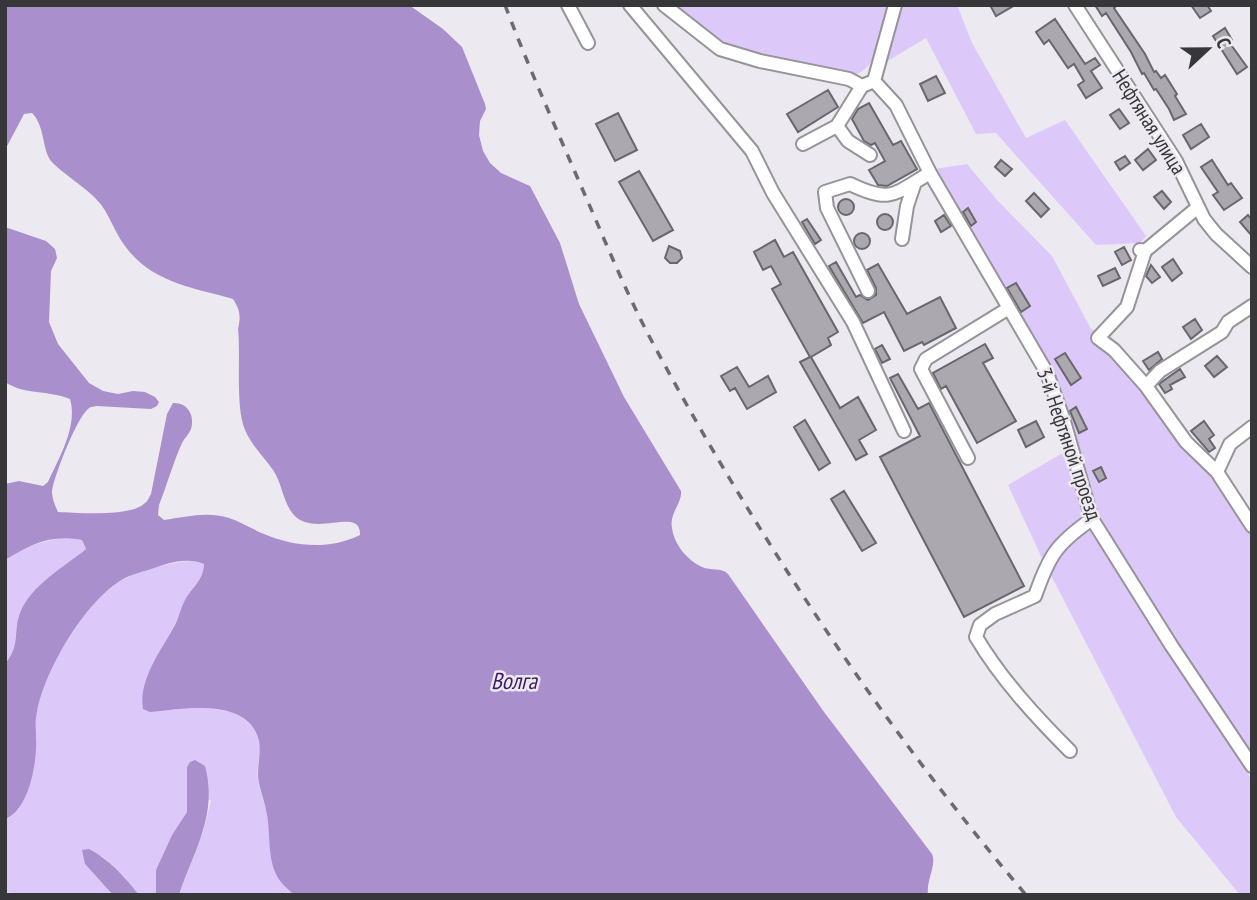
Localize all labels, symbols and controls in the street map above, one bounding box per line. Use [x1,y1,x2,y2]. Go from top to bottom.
north arrow [1173,14,1243,84]
text: С [1211,34,1237,51]
street label: Нефтяная улица [1106,64,1192,179]
street label: 3-й Нефтяной проезд [1031,364,1108,524]
water label: Волга [491,666,539,695]

